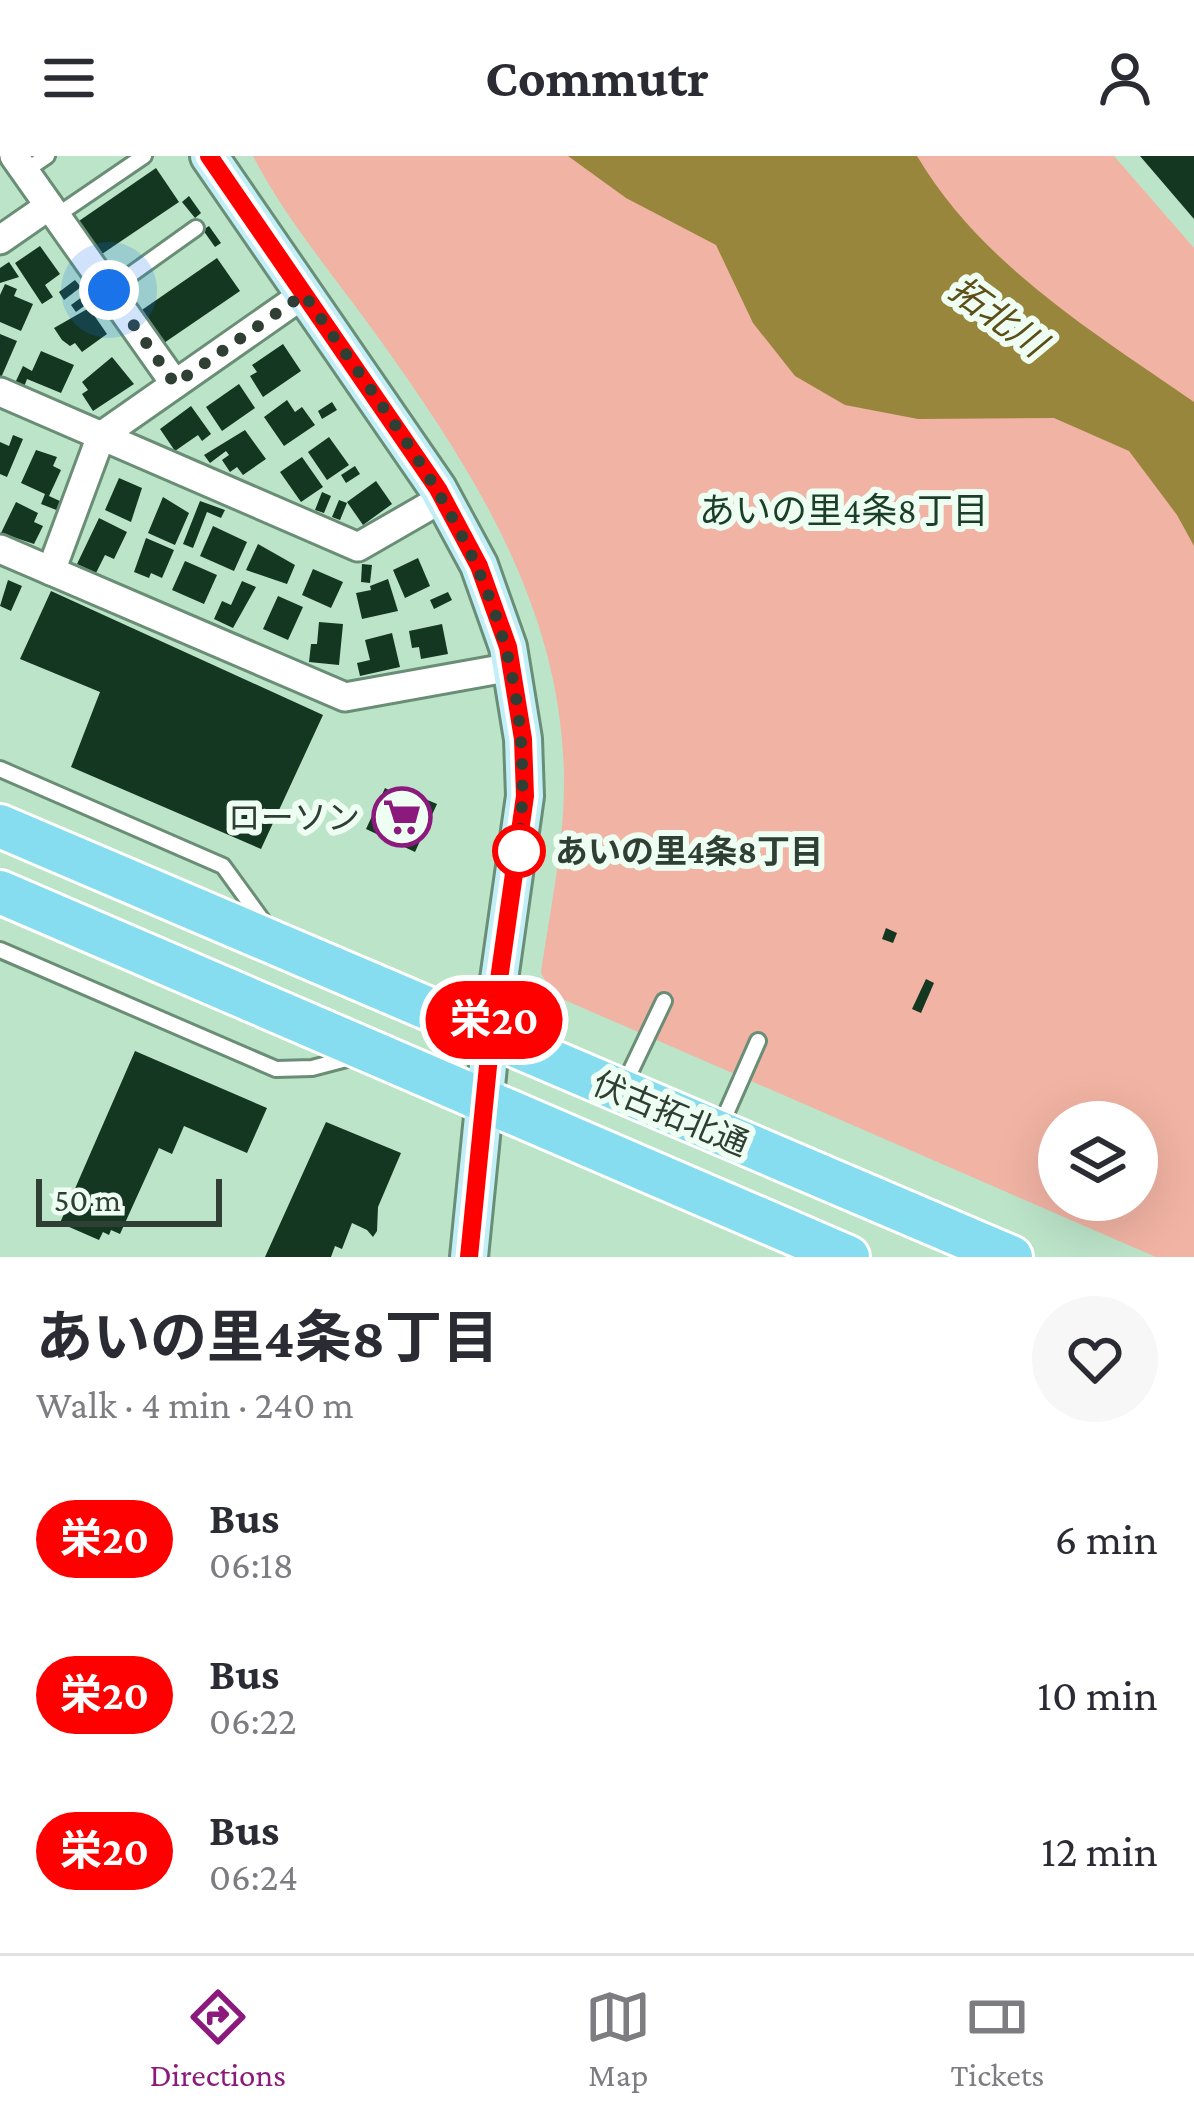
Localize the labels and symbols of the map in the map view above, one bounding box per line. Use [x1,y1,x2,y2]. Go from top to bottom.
your location [79,260,139,320]
water label: 拓北川 [942,269,1056,367]
district label: あいの里4条8丁目 [699,491,989,531]
supermarket icon: ローソン [371,786,433,848]
place label: ローソン [228,799,360,836]
marker: あいの里4条8丁目 [494,826,544,876]
place label: あいの里4条8丁目 [555,833,823,870]
line badge: 栄20 [425,981,563,1059]
street label: 伏古拓北通 [588,1064,754,1163]
scale bar [36,1173,222,1226]

